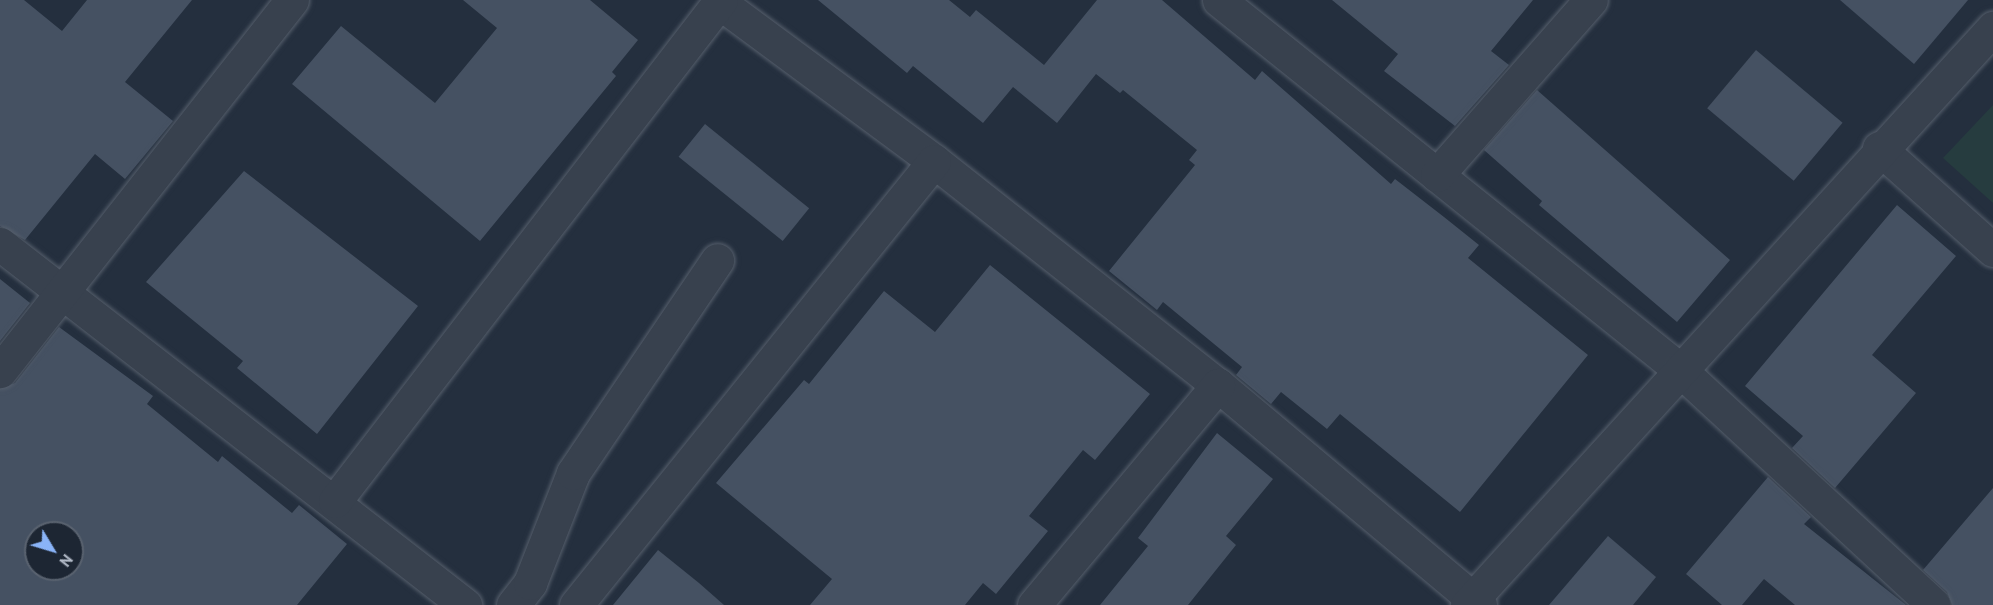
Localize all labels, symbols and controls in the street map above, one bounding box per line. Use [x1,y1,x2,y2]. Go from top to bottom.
north arrow [24,521,84,581]
text: N [55,551,78,571]

